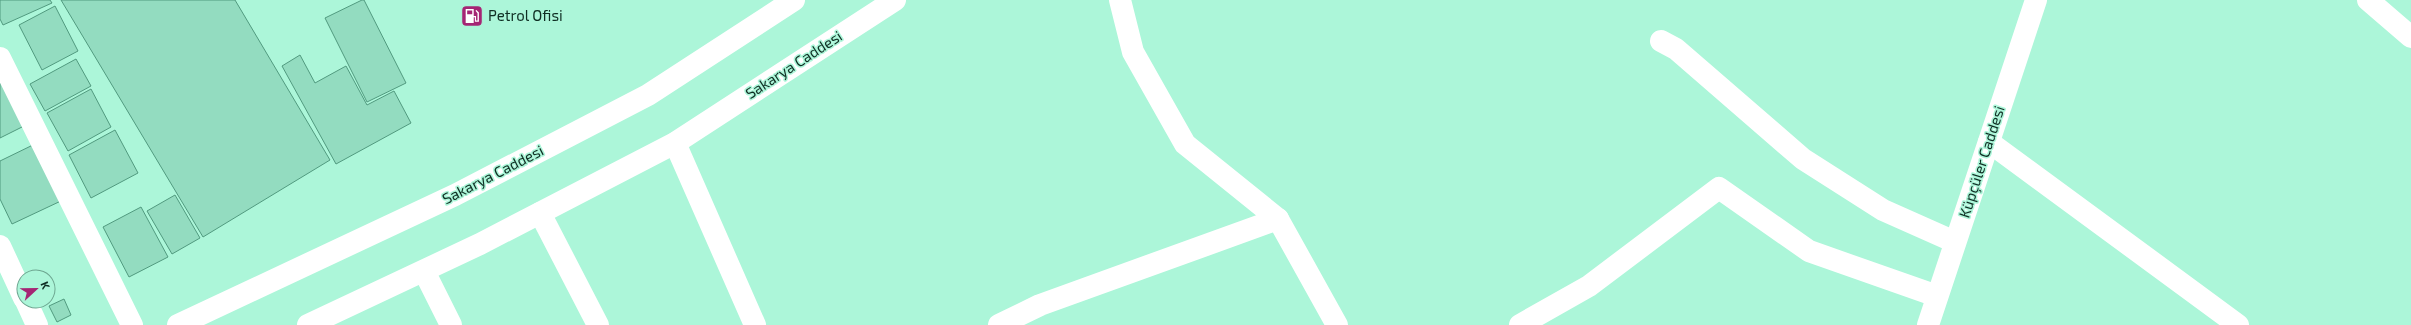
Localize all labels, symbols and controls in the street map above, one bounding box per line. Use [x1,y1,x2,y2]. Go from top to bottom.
fuel station icon: Petrol Ofisi [459,3,485,29]
place label: Petrol Ofisi [488,6,563,24]
street label: Sakarya Caddesi [742,26,845,102]
street label: Küpçüler Caddesi [1954,103,2009,220]
street label: Sakarya Caddesi [439,141,546,207]
north arrow [16,269,56,309]
text: K [38,279,53,291]

